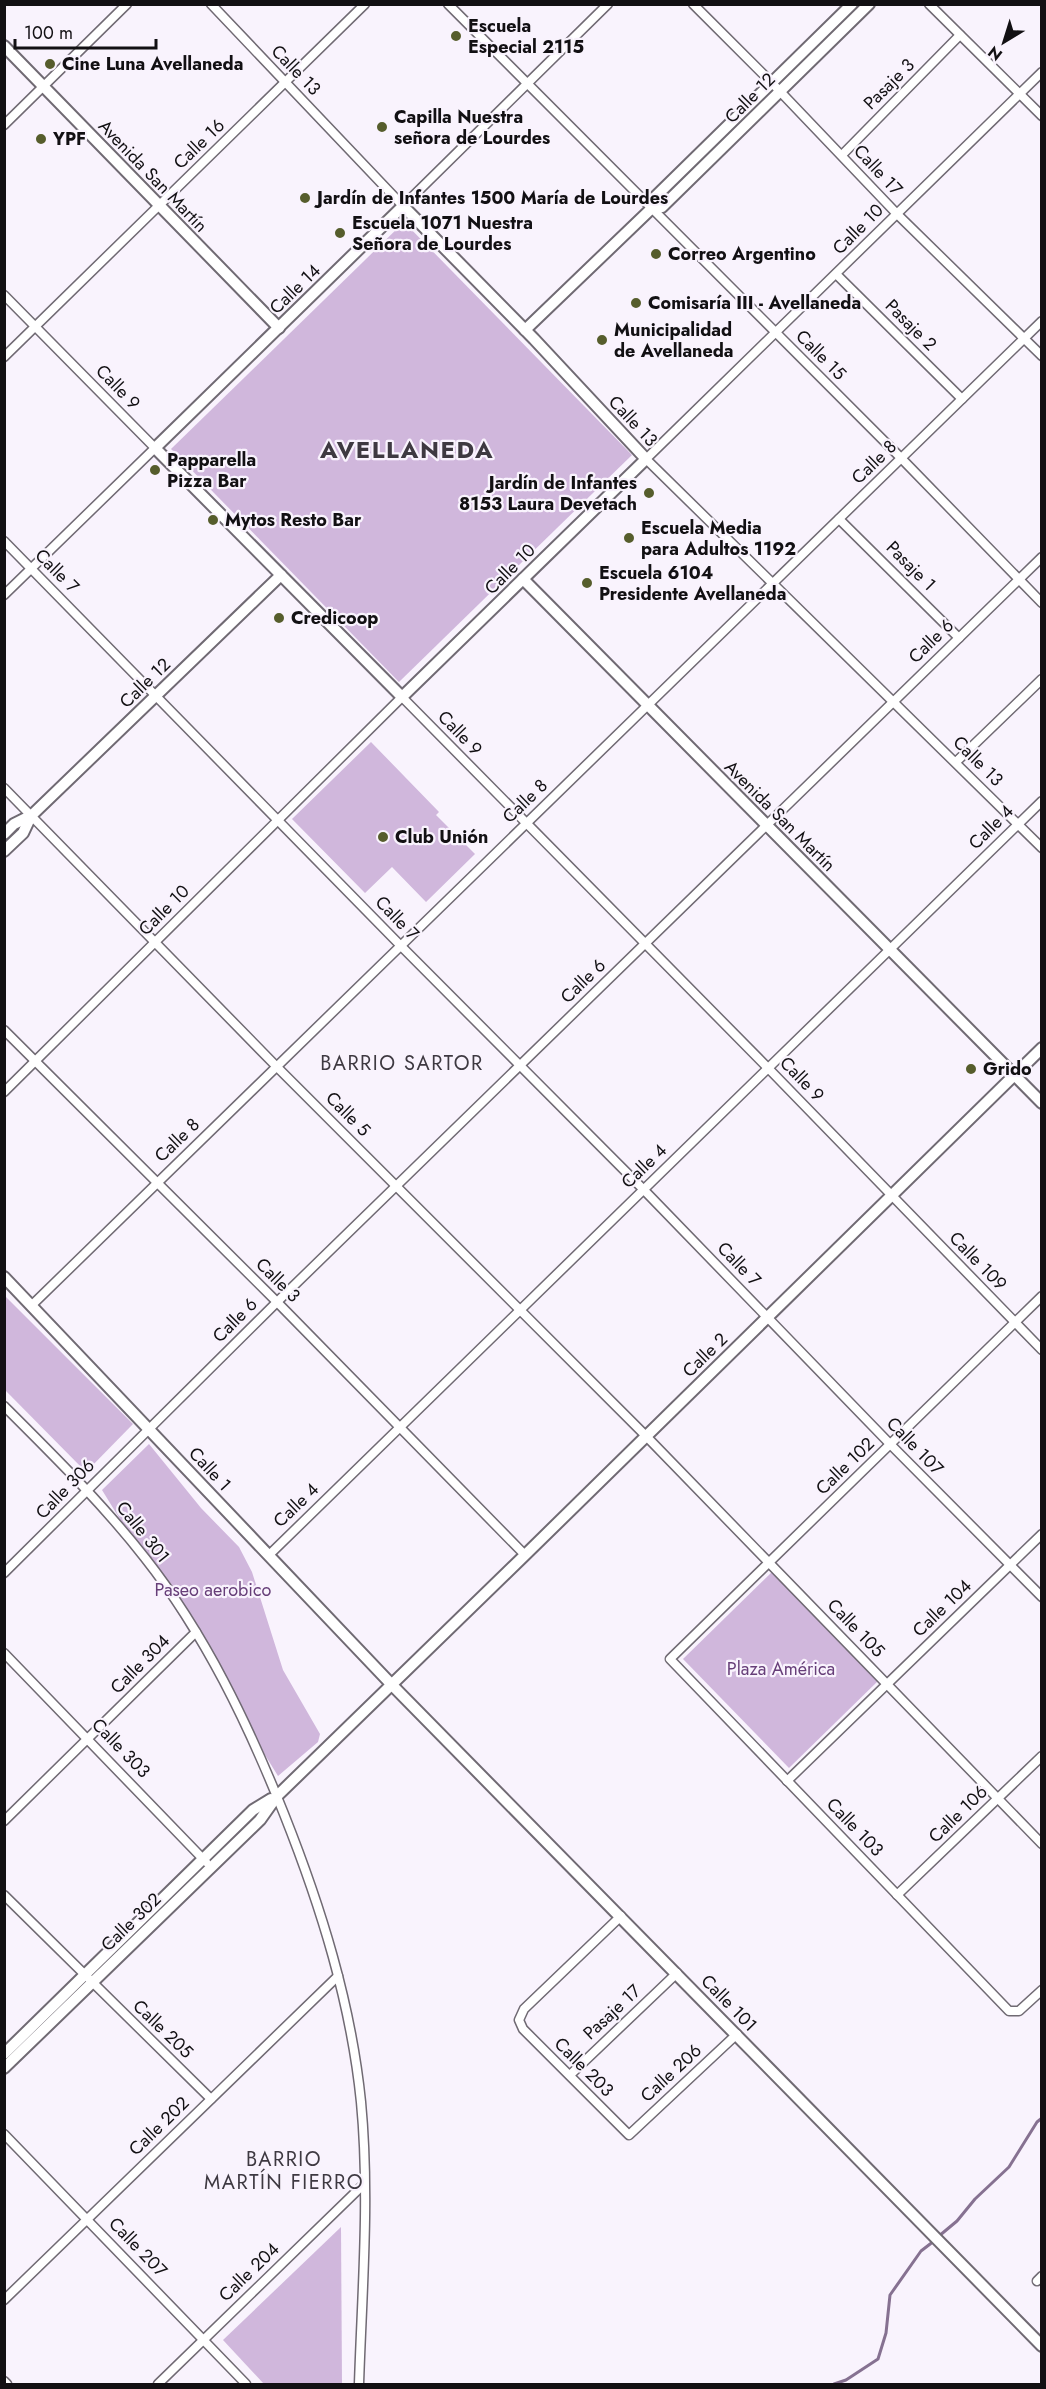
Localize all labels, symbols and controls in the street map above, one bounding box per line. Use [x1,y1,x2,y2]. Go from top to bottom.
scale bar [15,12,156,50]
north arrow [974,12,1034,72]
place label: Escuela Especial 2115 [468,13,584,60]
text: 100 m [24,20,73,46]
marker: Escuela Especial 2115 [449,29,463,43]
street label: Calle 13 [265,39,327,101]
text: N [983,40,1007,66]
place label: Cine Luna Avellaneda [62,51,243,77]
street label: Pasaje 3 [858,52,921,115]
marker: Cine Luna Avellaneda [43,57,57,71]
street label: Calle 12 [719,67,781,129]
place label: Capilla Nuestra señora de Lourdes [394,104,550,151]
street label: Calle 16 [168,113,230,175]
street label: Avenida San Martín [92,114,214,238]
marker: Capilla Nuestra señora de Lourdes [375,120,389,134]
place label: YPF [52,126,86,152]
marker: YPF [34,132,48,146]
street label: Calle 17 [848,139,909,202]
place label: Jardín de Infantes 1500 María de Lourdes [314,185,668,211]
marker: Jardín de Infantes 1500 María de Lourdes [298,191,312,205]
street label: Calle 10 [827,197,890,260]
place label: Escuela 1071 Nuestra Señora de Lourdes [352,210,533,257]
marker: Escuela 1071 Nuestra Señora de Lourdes [333,226,347,240]
place label: Correo Argentino [668,241,816,267]
marker: Correo Argentino [649,247,663,261]
street label: Calle 14 [263,258,327,320]
place label: Comisaría III - Avellaneda [648,290,861,316]
street label: Pasaje 2 [879,293,943,357]
marker: Comisaría III - Avellaneda [629,296,643,310]
place label: Municipalidad de Avellaneda [614,317,734,364]
street label: Calle 15 [790,324,852,386]
marker: Municipalidad de Avellaneda [595,333,609,347]
street label: Calle 9 [90,358,146,416]
street label: Calle 13 [602,390,664,453]
district label: AVELLANEDA [319,432,494,467]
street label: Calle 8 [846,434,902,490]
place label: Papparella Pizza Bar [167,447,256,494]
marker: Papparella Pizza Bar [148,463,162,477]
place label: Jardín de Infantes 8153 Laura Devetach [459,470,637,517]
marker: Jardín de Infantes 8153 Laura Devetach [642,486,656,500]
place label: Mytos Resto Bar [225,507,362,533]
marker: Mytos Resto Bar [206,513,220,527]
place label: Escuela Media para Adultos 1192 [641,515,796,562]
marker: Escuela Media para Adultos 1192 [622,531,636,545]
street label: Pasaje 1 [880,535,942,597]
street label: Calle 10 [479,537,542,600]
street label: Calle 7 [29,543,85,599]
place label: Escuela 6104 Presidente Avellaneda [599,560,786,607]
marker: Escuela 6104 Presidente Avellaneda [580,576,594,590]
place label: Credicoop [291,605,378,631]
marker: Credicoop [272,611,286,625]
street label: Calle 6 [902,613,960,669]
street label: Calle 12 [114,652,176,714]
street label: Calle 9 [432,704,488,762]
street label: Calle 13 [947,730,1009,792]
street label: Avenida San Martín [719,755,841,877]
street label: Calle 8 [497,773,553,829]
street label: Calle 4 [963,799,1019,855]
place label: Club Unión [395,824,488,850]
marker: Club Unión [376,830,390,844]
street label: Calle 10 [133,878,196,941]
street label: Calle 7 [369,890,425,947]
street label: Calle 6 [554,953,612,1009]
district label: BARRIO SARTOR [320,1049,484,1078]
street label: Calle 9 [774,1050,830,1108]
place label: Grido [983,1056,1032,1082]
marker: Grido [964,1062,978,1076]
street label: Calle 5 [320,1086,376,1142]
street label: Calle 8 [149,1112,205,1168]
street label: Calle 4 [615,1138,673,1194]
street label: Calle 109 [943,1226,1013,1296]
street label: Calle 7 [711,1236,767,1293]
street label: Calle 3 [250,1252,306,1308]
street label: Calle 6 [207,1292,263,1348]
street label: Calle 2 [676,1327,734,1383]
street label: Calle 107 [881,1411,950,1481]
street label: Calle 102 [810,1431,880,1501]
street label: Calle 1 [183,1441,237,1497]
street label: Calle 306 [30,1453,100,1525]
street label: Calle 4 [267,1477,325,1533]
street label: Calle 301 [110,1496,176,1568]
street label: Calle 104 [907,1573,977,1643]
park label: Paseo aerobico [155,1577,272,1603]
street label: Calle 105 [821,1593,891,1663]
street label: Calle 304 [104,1628,176,1700]
park label: Plaza América [727,1656,835,1682]
street label: Calle 303 [86,1712,156,1784]
street label: Calle 106 [923,1779,993,1849]
street label: Calle 103 [820,1792,890,1862]
street label: Calle 302 [95,1887,167,1957]
street label: Calle 101 [695,1968,763,2038]
street label: Pasaje 17 [577,1978,647,2046]
street label: Calle 205 [127,1994,199,2064]
street label: Calle 203 [548,2031,620,2103]
street label: Calle 206 [635,2038,707,2108]
street label: Calle 202 [123,2091,195,2161]
district label: BARRIO MARTÍN FIERRO [204,2145,364,2197]
street label: Calle 207 [103,2211,174,2283]
street label: Calle 204 [213,2236,285,2308]

